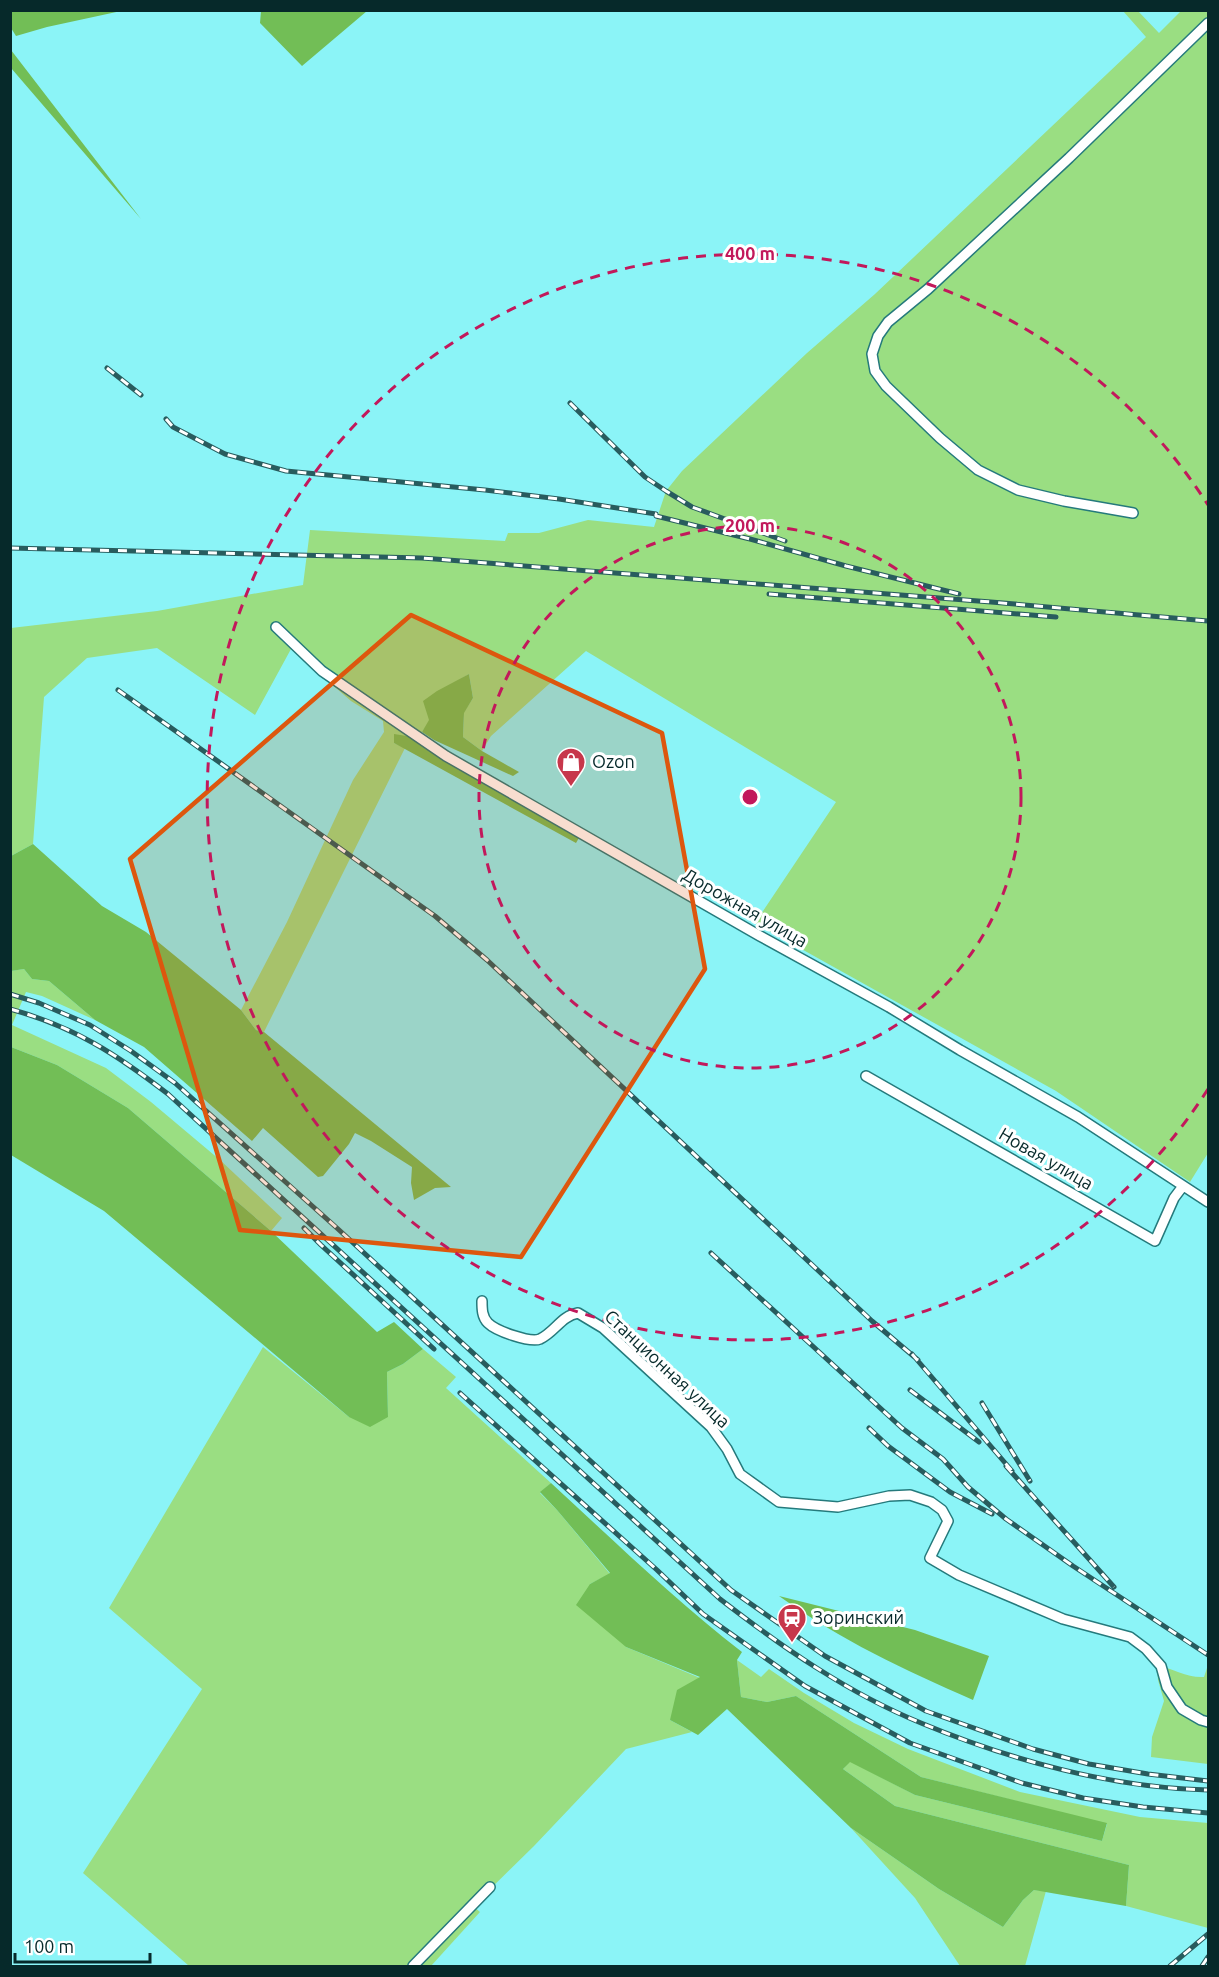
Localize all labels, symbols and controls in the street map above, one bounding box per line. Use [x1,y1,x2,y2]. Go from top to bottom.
text: 400 m [725,243,775,263]
text: 200 m [725,515,775,535]
shop icon: Ozon [555,746,587,788]
place label: Ozon [592,751,635,771]
centre of rings [740,787,760,807]
street label: Дорожная улица [680,863,811,951]
street label: Новая улица [996,1123,1097,1193]
street label: Станционная улица [601,1305,734,1431]
station icon: Зоринский [776,1602,808,1644]
place label: Зоринский [813,1607,904,1627]
scale bar [15,1926,150,1964]
text: 100 m [24,1936,74,1956]

